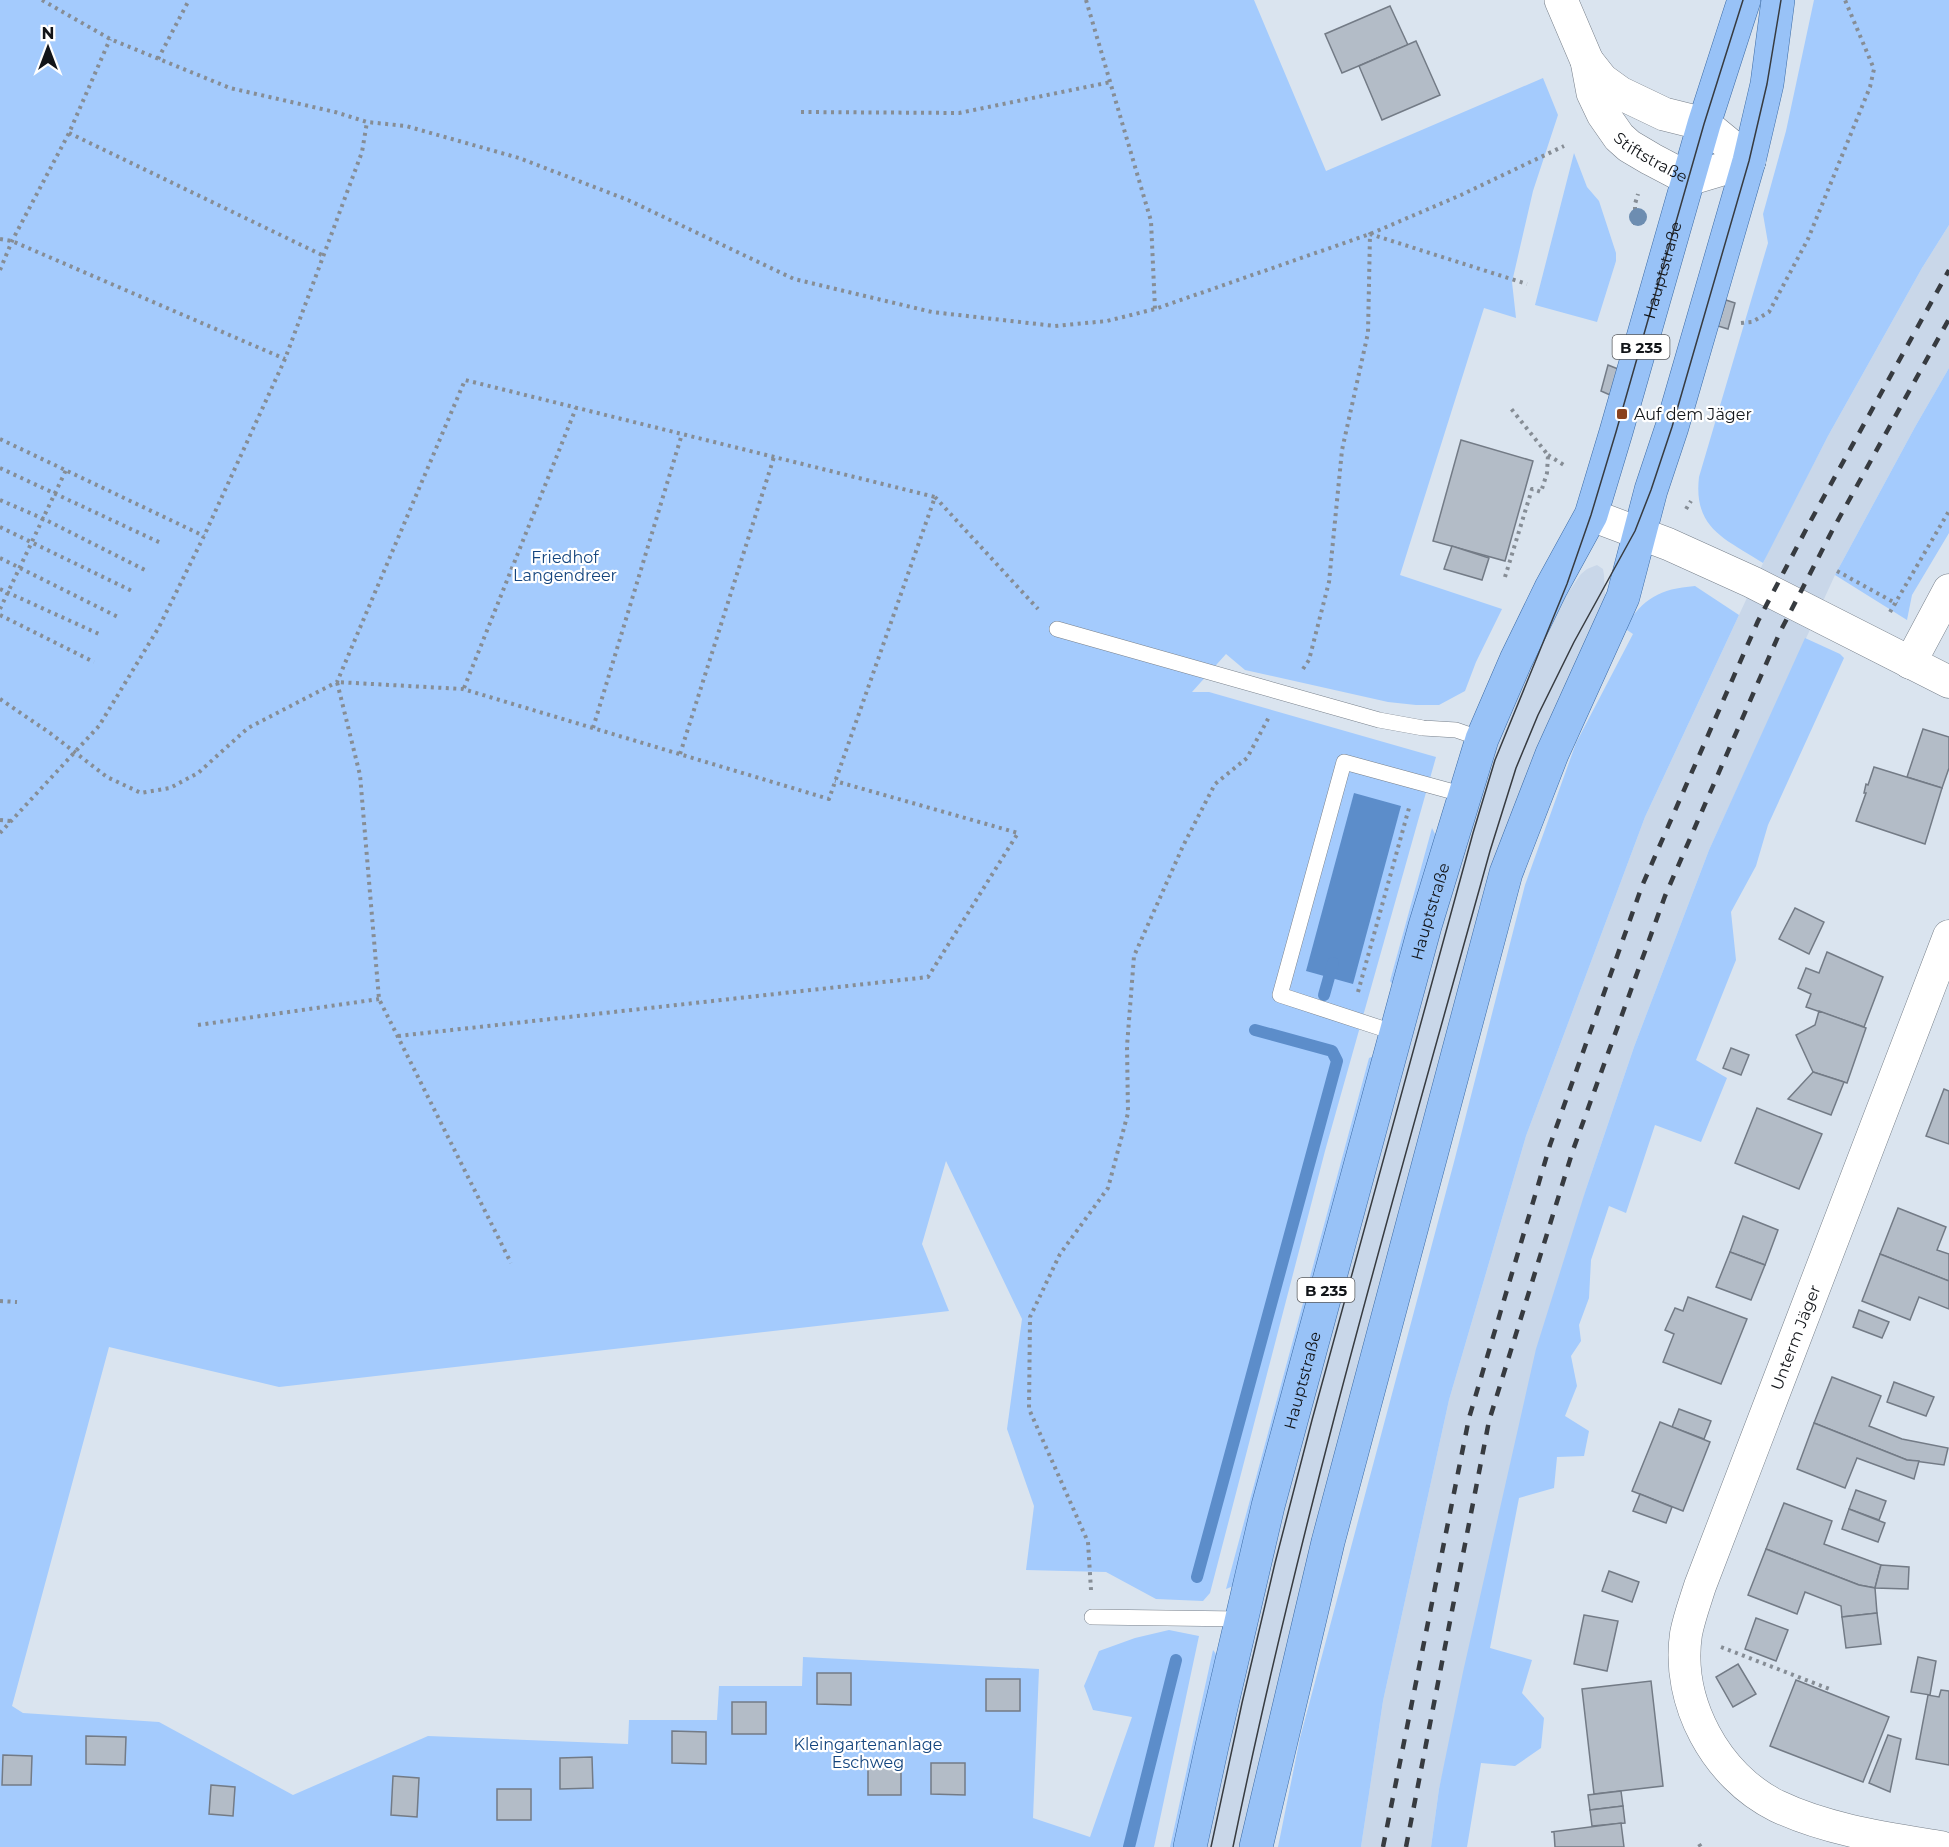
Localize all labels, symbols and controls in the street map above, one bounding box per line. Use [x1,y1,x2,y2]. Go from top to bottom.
north arrow [18,18,78,78]
text: N [42,24,54,43]
street label: Stiftstraße [1610,128,1691,186]
street label: Hauptstraße [1639,219,1685,321]
road number: B 235 [1612,335,1670,359]
place label: Auf dem Jäger [1634,405,1752,424]
marker: Auf dem Jäger [1615,407,1629,421]
park label: Friedhof Langendreer [513,548,617,585]
street label: Hauptstraße [1407,861,1453,962]
road number: B 235 [1298,1278,1354,1302]
street label: Unterm Jäger [1766,1282,1824,1393]
street label: Hauptstraße [1280,1329,1324,1431]
park label: Kleingartenanlage Eschweg [794,1735,942,1772]

